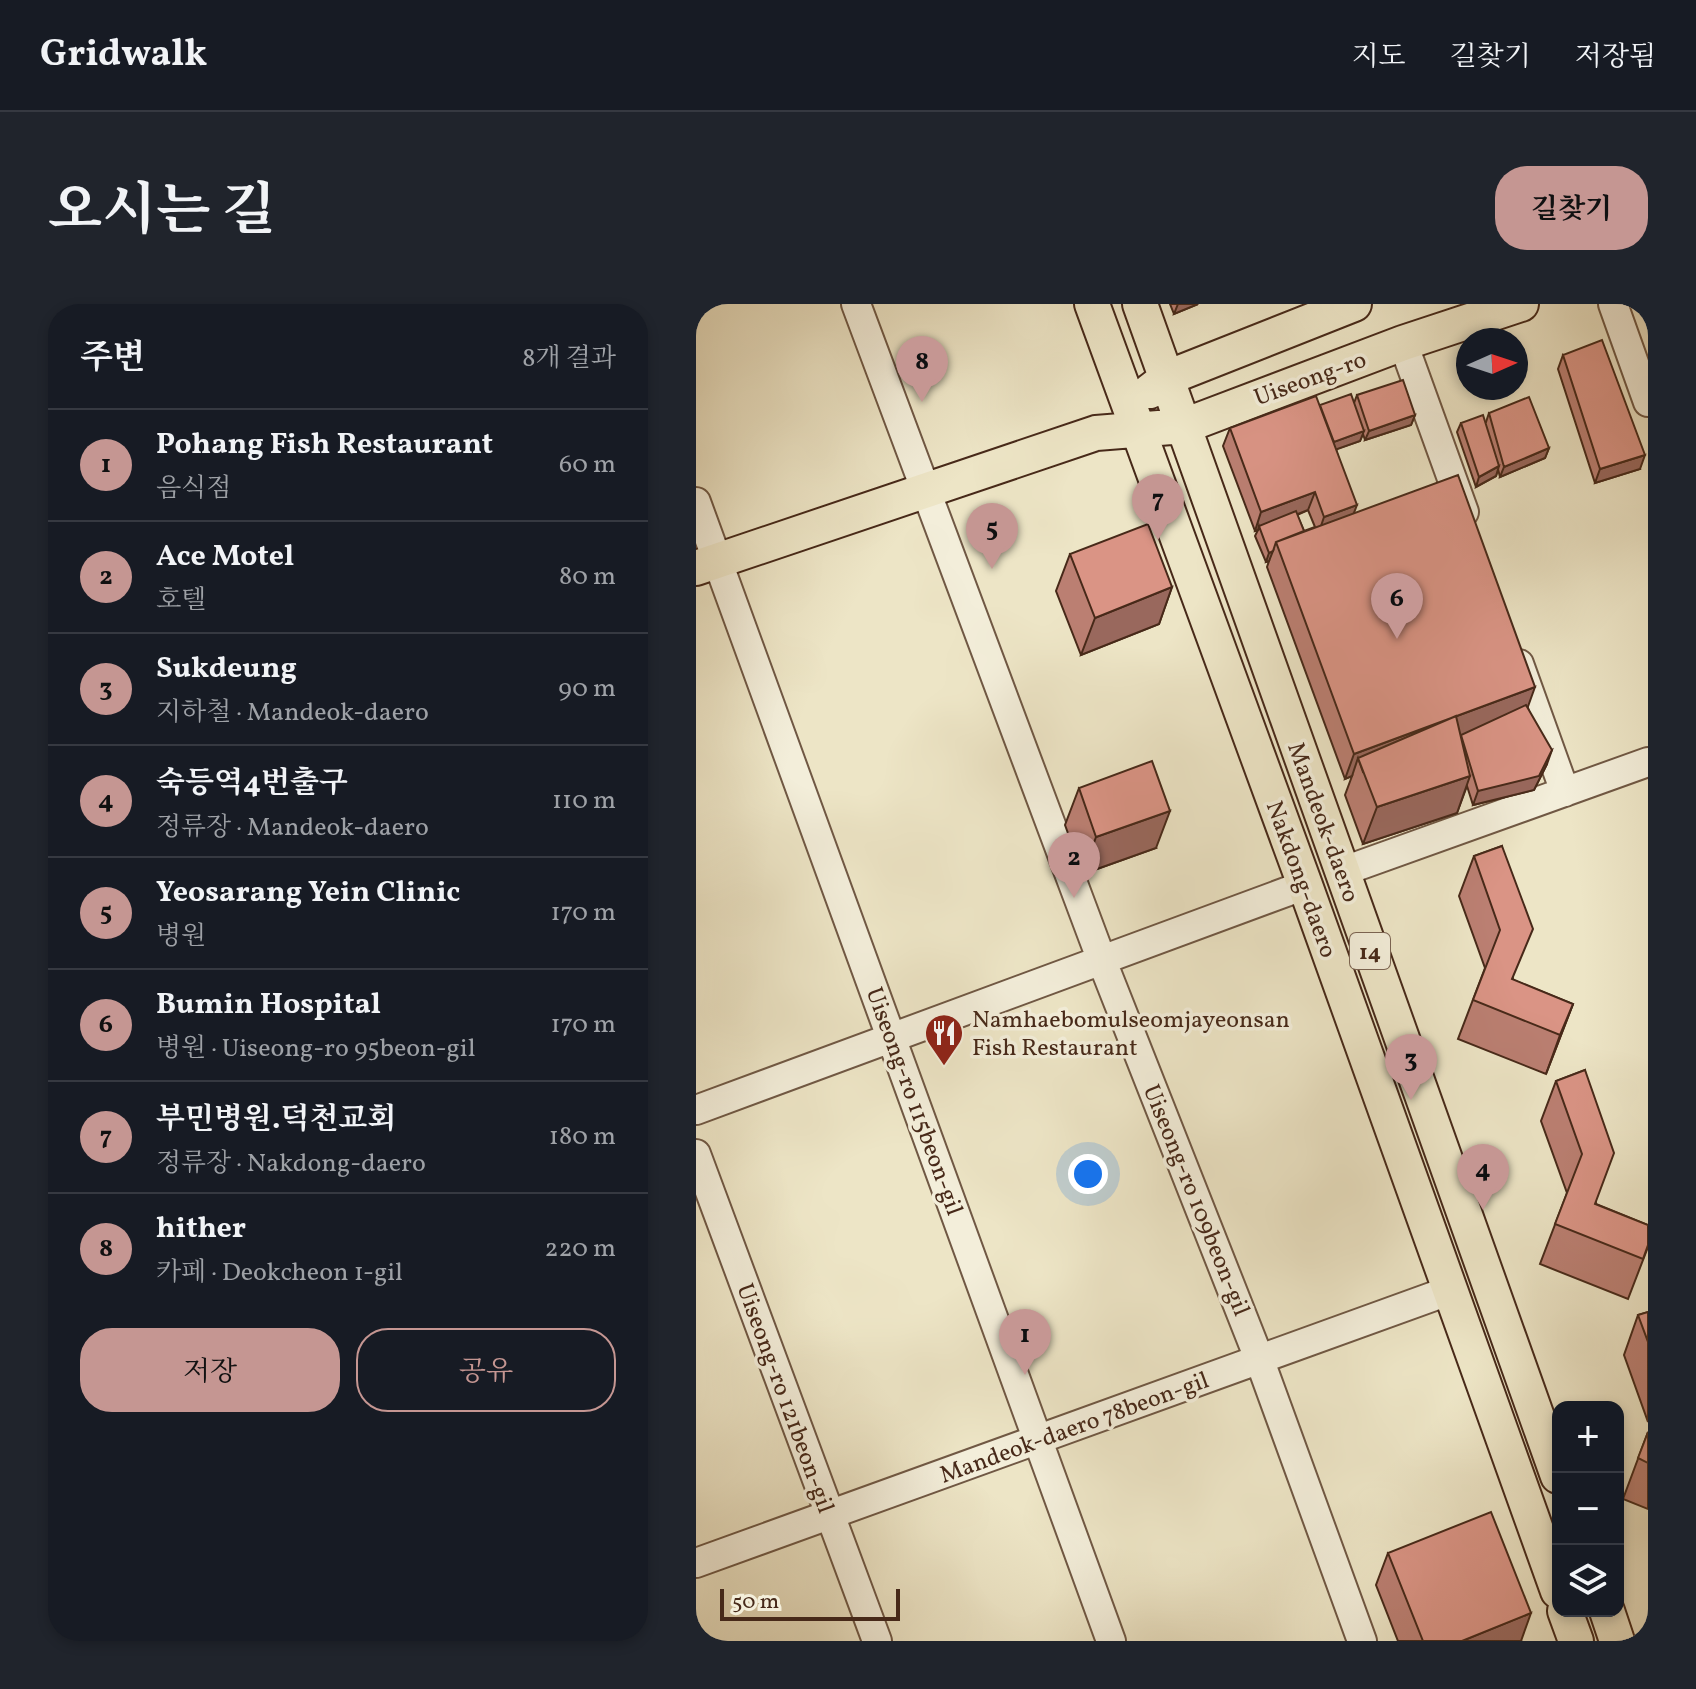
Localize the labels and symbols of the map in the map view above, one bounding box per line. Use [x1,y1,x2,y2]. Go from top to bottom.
north arrow [1456,328,1528,400]
pin: 8 [896,336,948,402]
street label: Uiseong-ro [1250,344,1372,416]
pin: 7 [1132,474,1184,540]
pin: 5 [966,503,1018,569]
pin: 6 [1371,573,1423,639]
street label: Mandeok-daero [1277,738,1367,907]
street label: Nakdong-daero [1256,796,1344,963]
pin: 2 [1048,832,1100,898]
road number: 14 [1350,933,1390,969]
street label: Uiseong-ro 115beon-gil [856,983,970,1221]
place label: Namhaebomulseomjayeonsan Fish Restaurant [972,1004,1290,1066]
restaurant icon: Namhaebomulseomjayeonsan Fish Restaurant [923,1012,965,1067]
pin: 3 [1385,1034,1437,1100]
street label: Uiseong-ro 109beon-gil [1133,1080,1257,1322]
pin: 4 [1457,1144,1509,1210]
your location [1068,1154,1108,1194]
street label: Uiseong-ro 121beon-gil [727,1279,841,1518]
pin: 1 [999,1309,1051,1375]
street label: Mandeok-daero 78beon-gil [935,1364,1214,1493]
scale bar [720,1585,900,1621]

